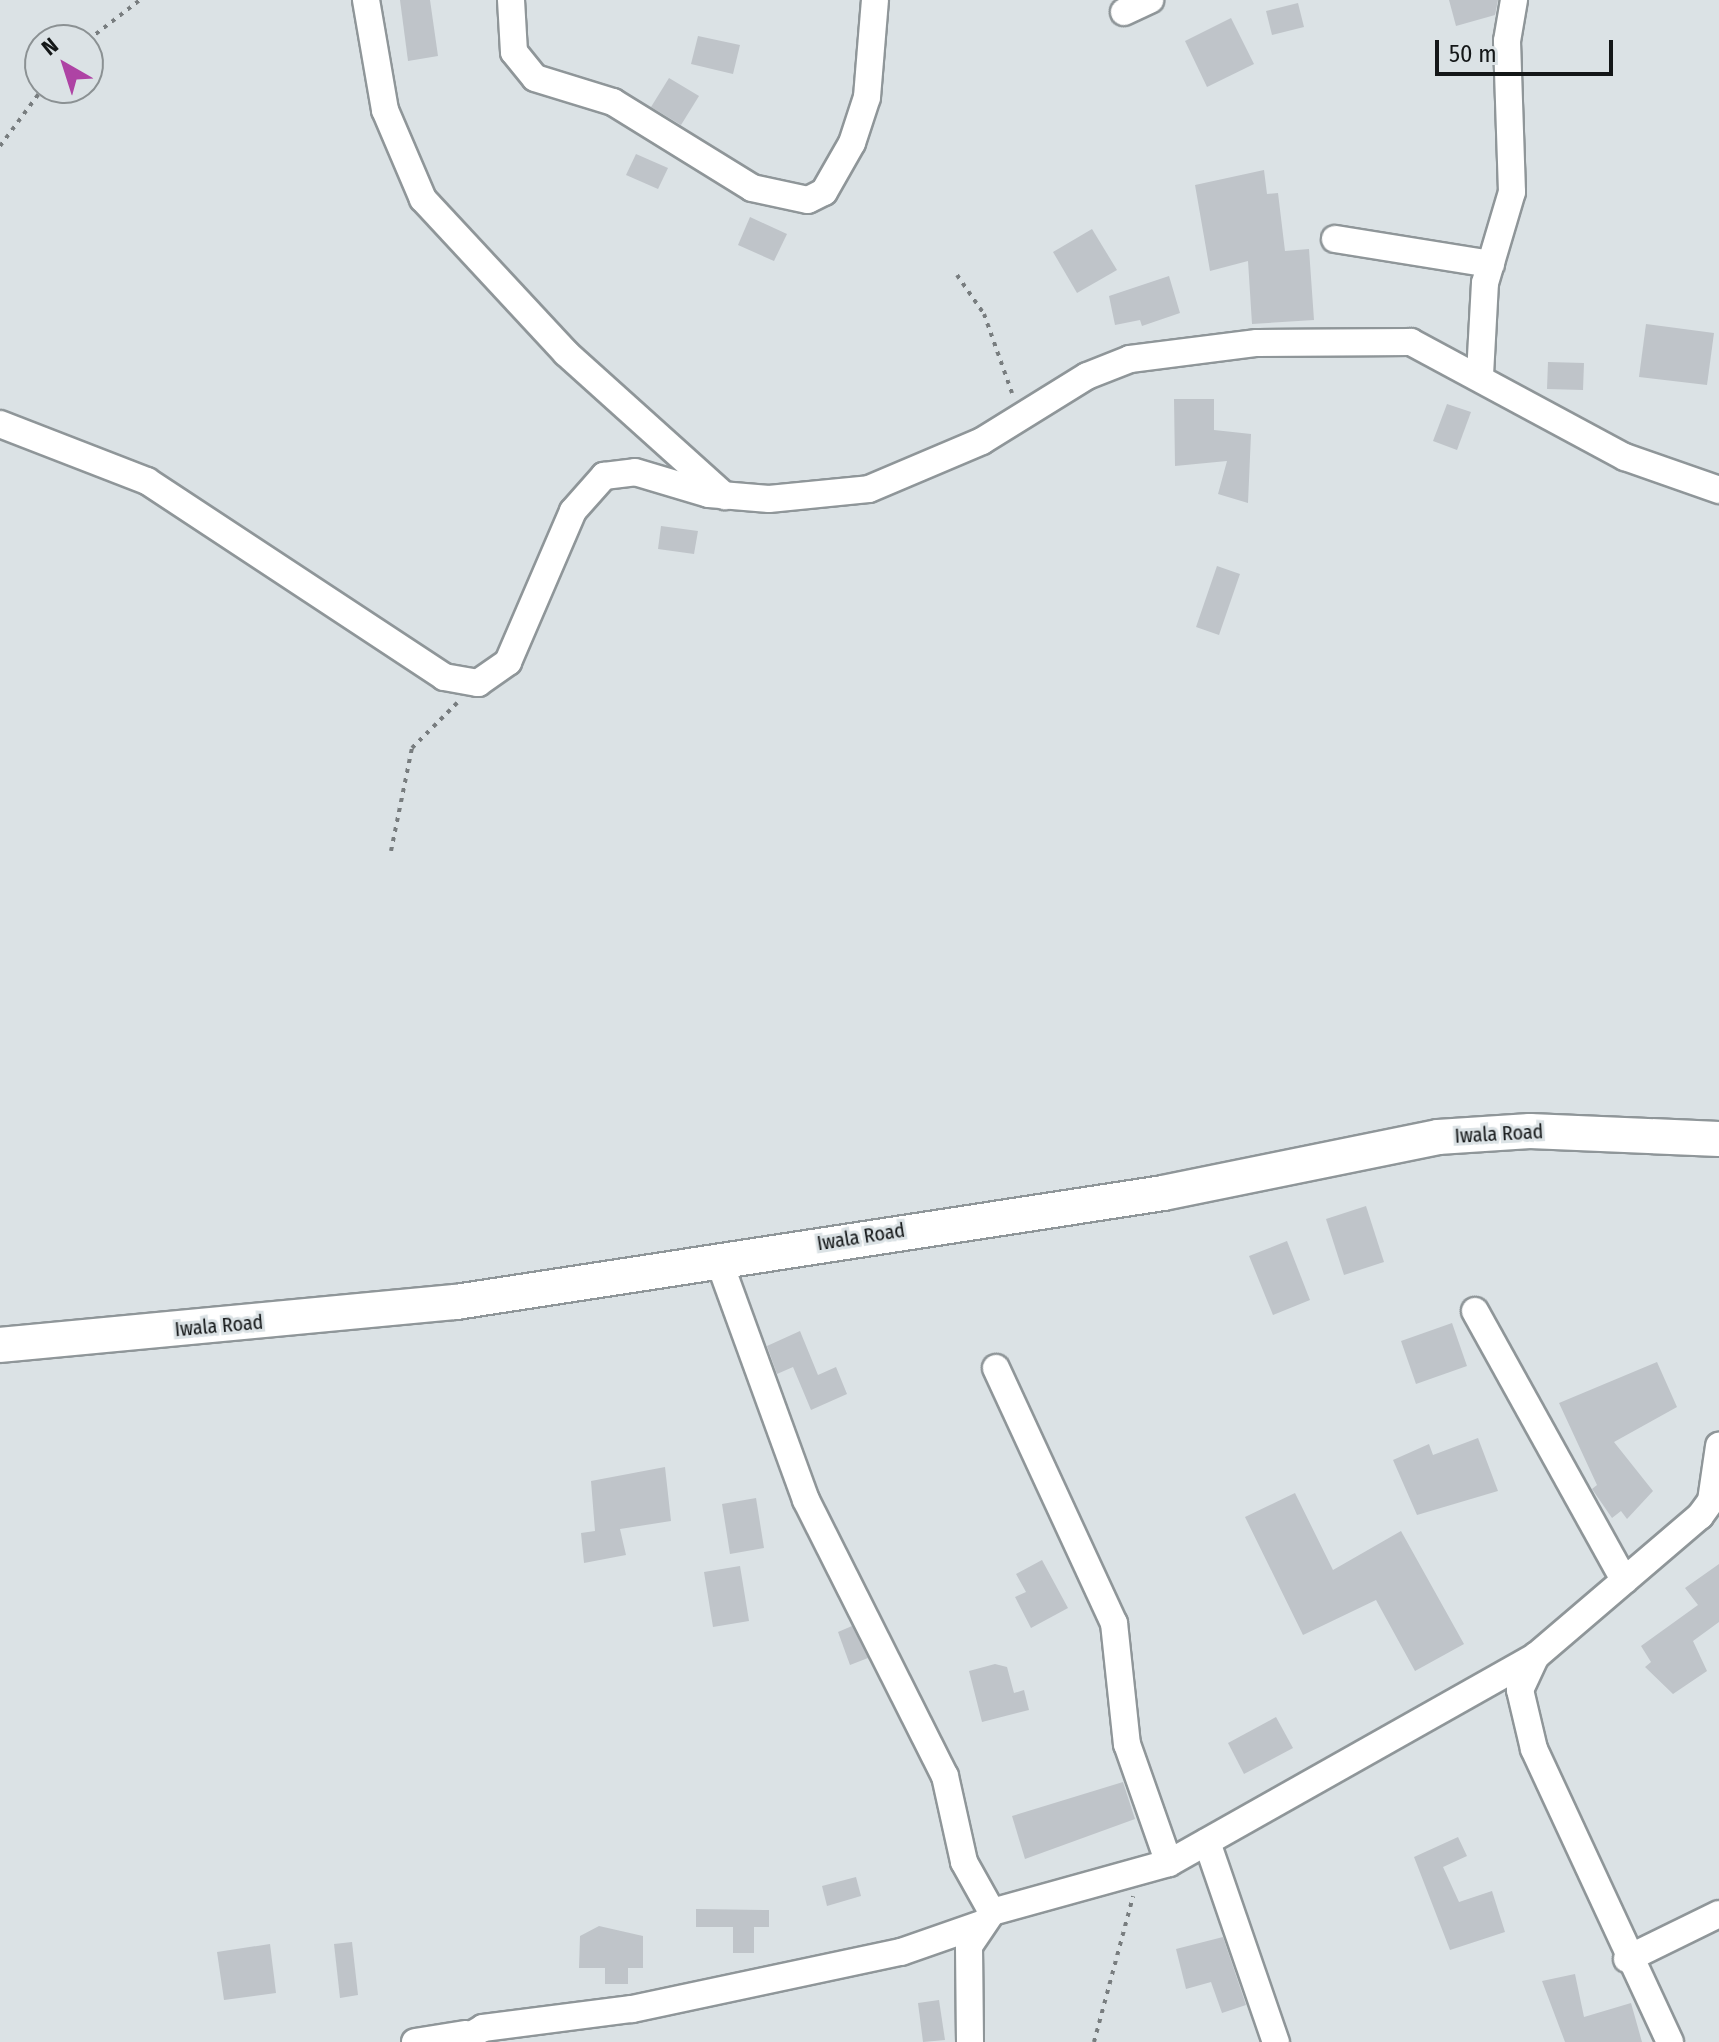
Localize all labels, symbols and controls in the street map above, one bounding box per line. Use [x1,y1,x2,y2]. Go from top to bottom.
north arrow [24,24,104,104]
scale bar [1439,24,1617,74]
text: N [36,32,63,61]
text: 50 m [1449,40,1497,68]
street label: Iwala Road [1454,1120,1544,1148]
street label: Iwala Road [815,1218,907,1256]
street label: Iwala Road [174,1310,264,1342]

